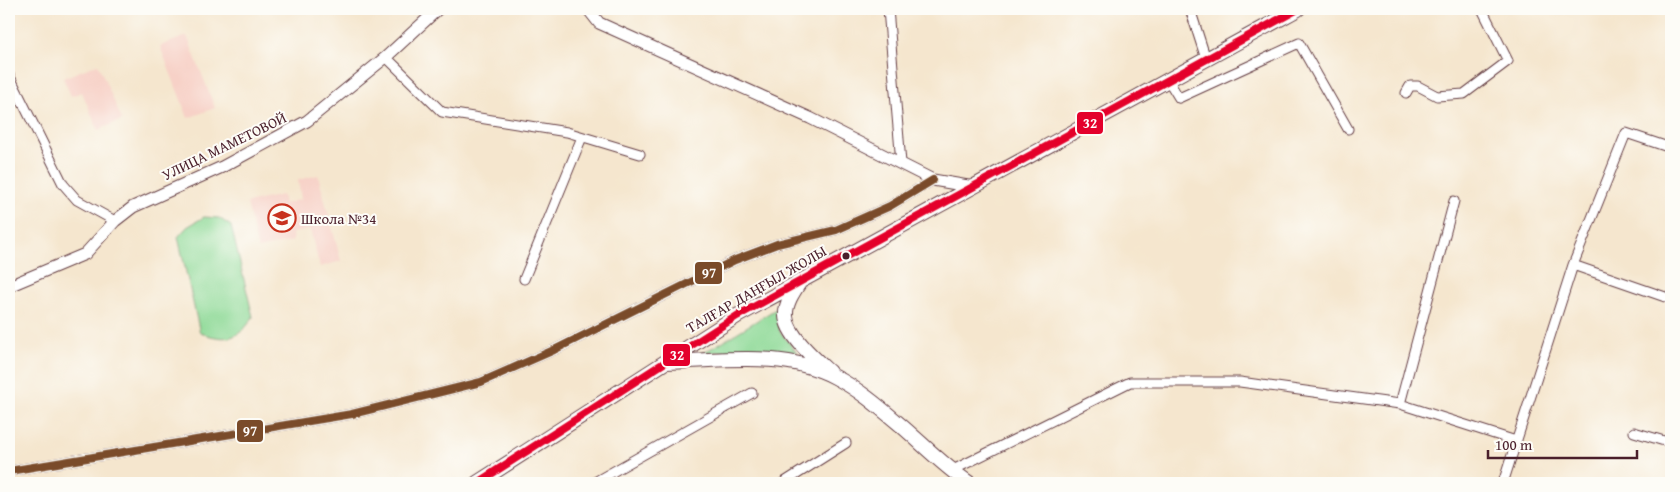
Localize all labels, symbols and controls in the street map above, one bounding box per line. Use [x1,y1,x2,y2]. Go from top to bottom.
street label: УЛИЦА МАМЕТОВОЙ [158,107,290,185]
line badge: 32 [1076,111,1104,135]
text: 32 [1083,113,1097,133]
school or university icon: Школа №34 [267,203,297,233]
place label: Школа №34 [301,208,376,229]
street label: ТАЛҒАР ДАҢҒЫЛ ЖОЛЫ [682,240,830,338]
unlabelled marker [841,251,851,261]
line badge: 97 [694,261,723,285]
text: 97 [702,263,716,283]
line badge: 32 [662,343,691,367]
text: 32 [670,345,684,365]
line badge: 97 [236,419,264,443]
text: 97 [243,421,257,441]
scale bar [1488,427,1636,459]
text: 100 m [1495,434,1533,455]

